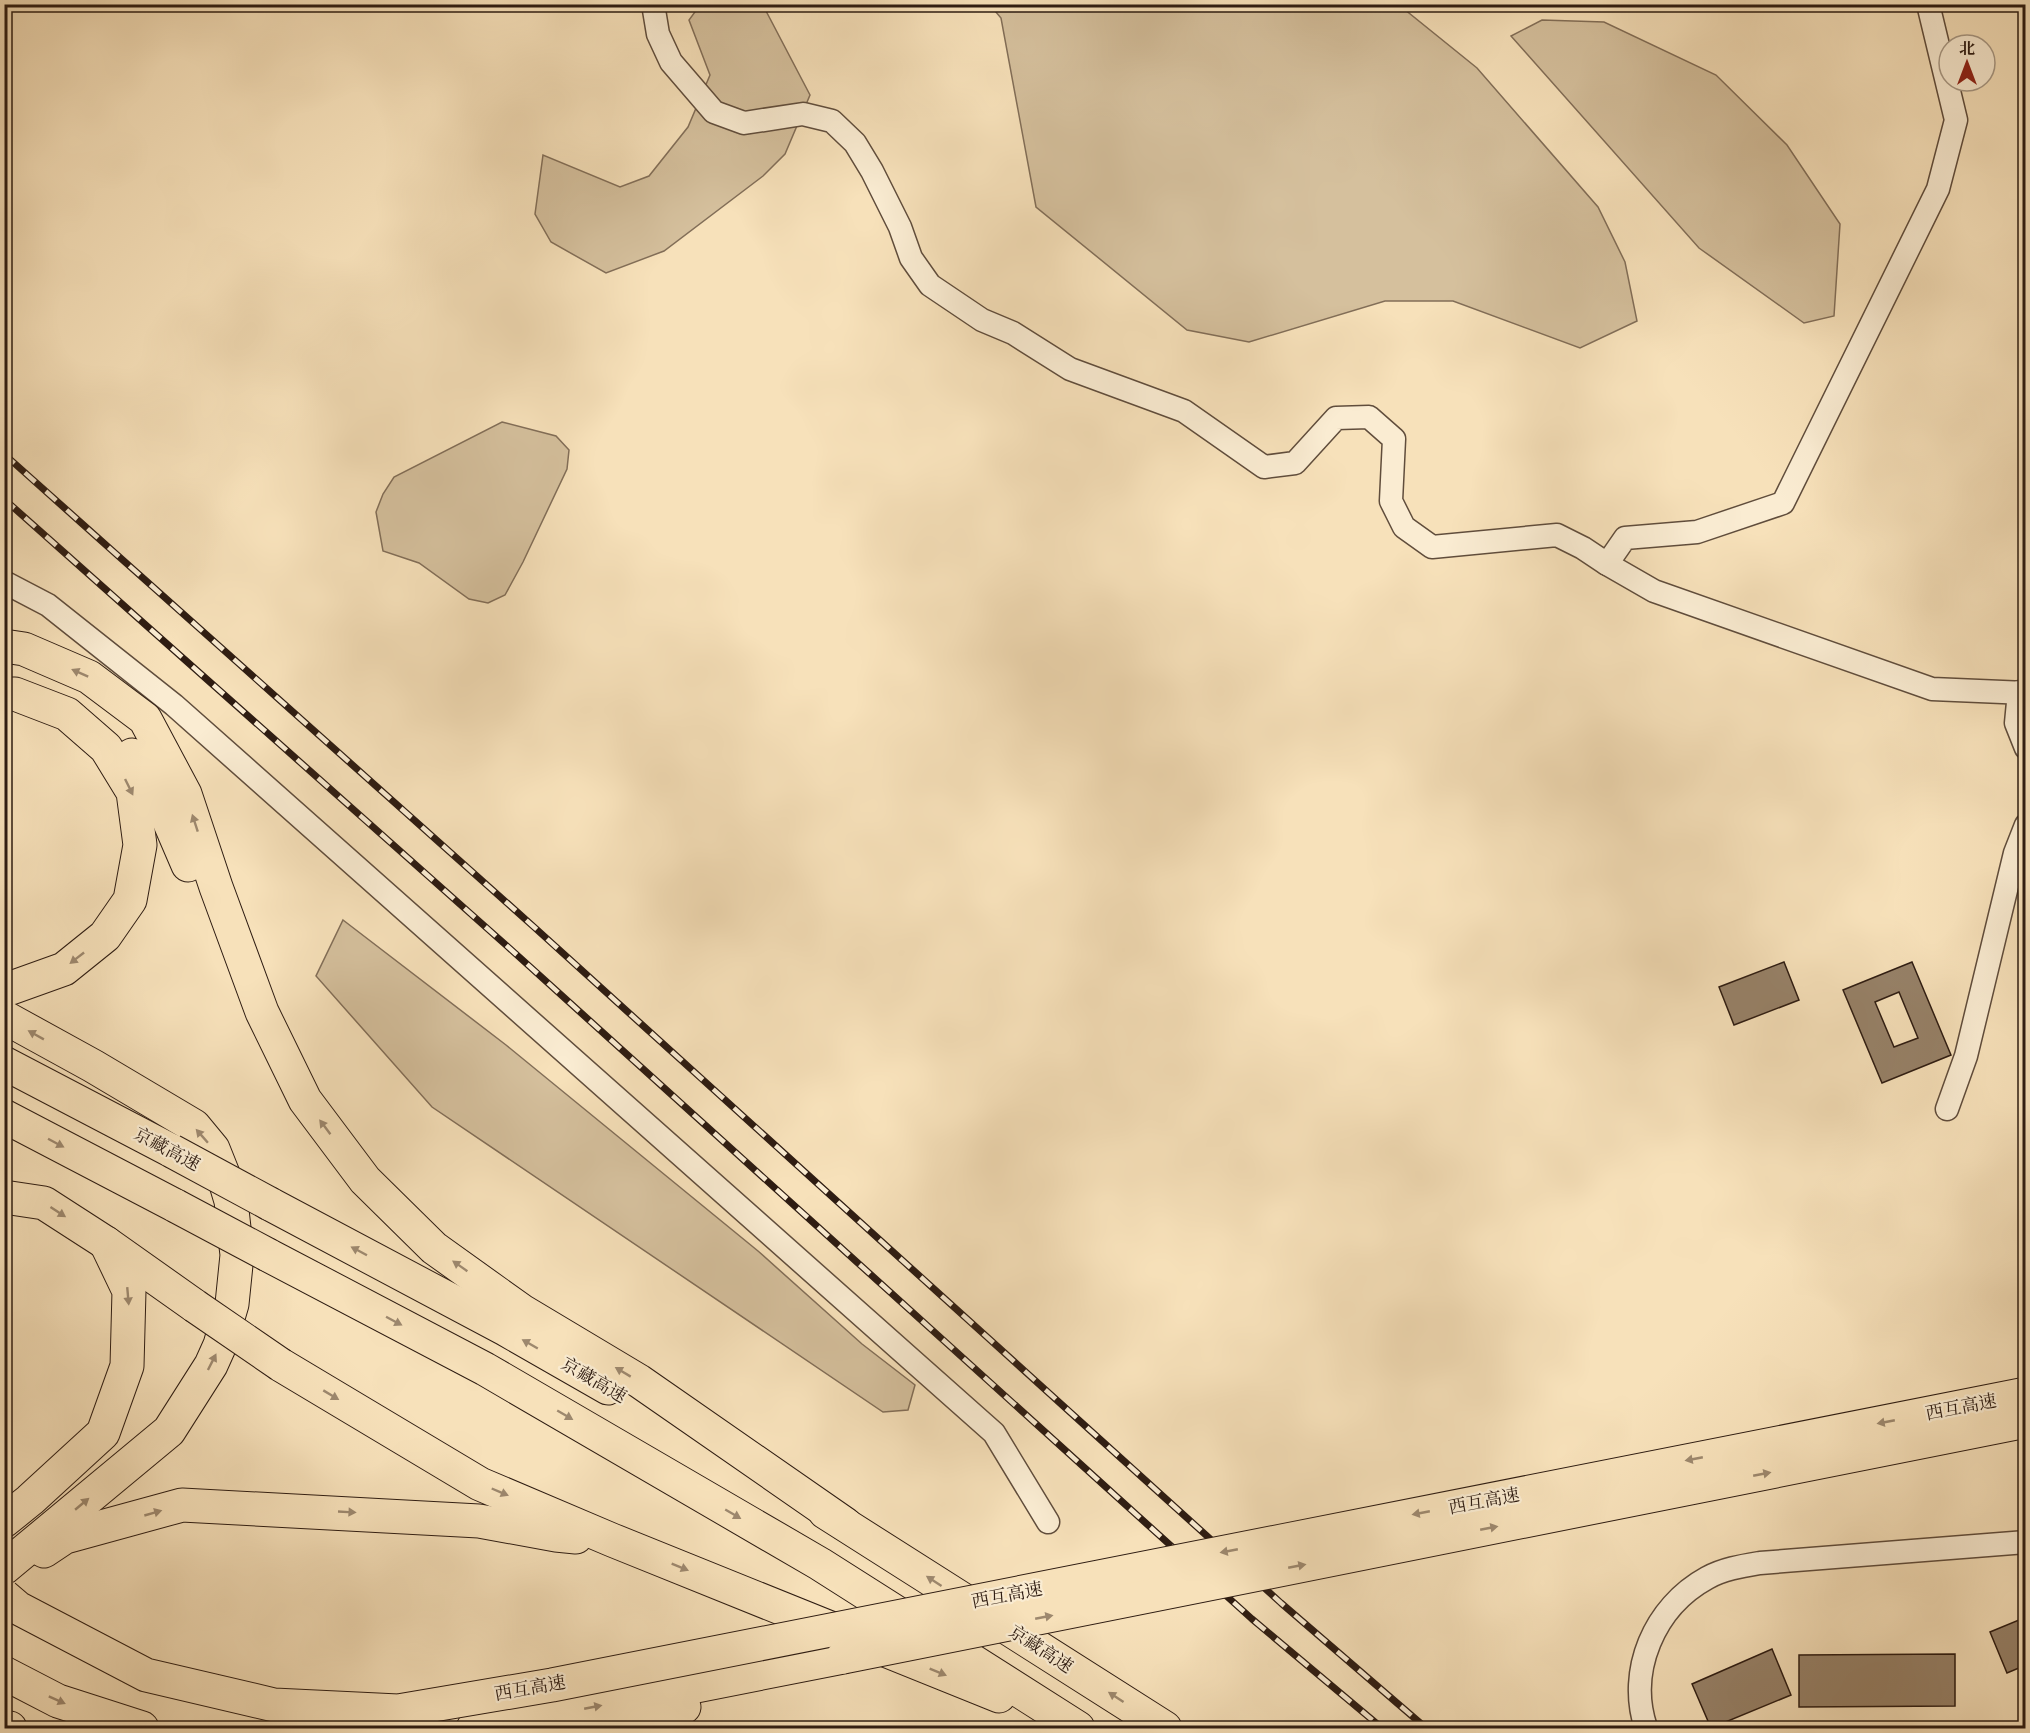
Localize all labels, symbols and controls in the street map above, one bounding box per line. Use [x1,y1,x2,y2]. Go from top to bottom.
north arrow [1937,33,1997,93]
text: 北 [1959,40,1975,60]
one-way arrow [72,669,89,678]
one-way arrow [124,779,134,796]
one-way arrow [189,814,199,832]
one-way arrow [69,952,85,965]
one-way arrow [28,1030,45,1040]
one-way arrow [319,1119,331,1135]
street label: 京藏高速 [129,1123,203,1177]
one-way arrow [196,1129,209,1144]
one-way arrow [48,1138,65,1148]
one-way arrow [50,1206,67,1217]
one-way arrow [350,1246,367,1256]
one-way arrow [452,1260,468,1272]
one-way arrow [123,1287,133,1306]
one-way arrow [386,1316,403,1326]
one-way arrow [522,1339,539,1349]
one-way arrow [207,1353,217,1370]
street label: 京藏高速 [556,1353,630,1409]
one-way arrow [615,1367,631,1378]
one-way arrow [323,1389,339,1400]
street label: 西互高速 [1924,1390,1999,1427]
one-way arrow [557,1410,573,1421]
one-way arrow [1876,1418,1895,1427]
one-way arrow [1685,1455,1704,1464]
one-way arrow [1753,1469,1772,1478]
street label: 西互高速 [1447,1484,1522,1521]
one-way arrow [491,1487,509,1497]
one-way arrow [74,1497,90,1510]
one-way arrow [144,1507,162,1517]
one-way arrow [337,1508,356,1517]
one-way arrow [725,1508,742,1518]
one-way arrow [1411,1509,1430,1518]
one-way arrow [1479,1523,1498,1532]
one-way arrow [1220,1547,1239,1556]
one-way arrow [1288,1561,1307,1570]
one-way arrow [671,1562,689,1572]
one-way arrow [926,1575,942,1586]
street label: 西互高速 [970,1578,1045,1615]
one-way arrow [1035,1612,1054,1621]
street label: 京藏高速 [1004,1621,1077,1680]
one-way arrow [930,1667,948,1677]
street label: 西互高速 [493,1672,568,1707]
one-way arrow [1108,1692,1124,1703]
one-way arrow [48,1695,66,1705]
one-way arrow [583,1702,602,1711]

